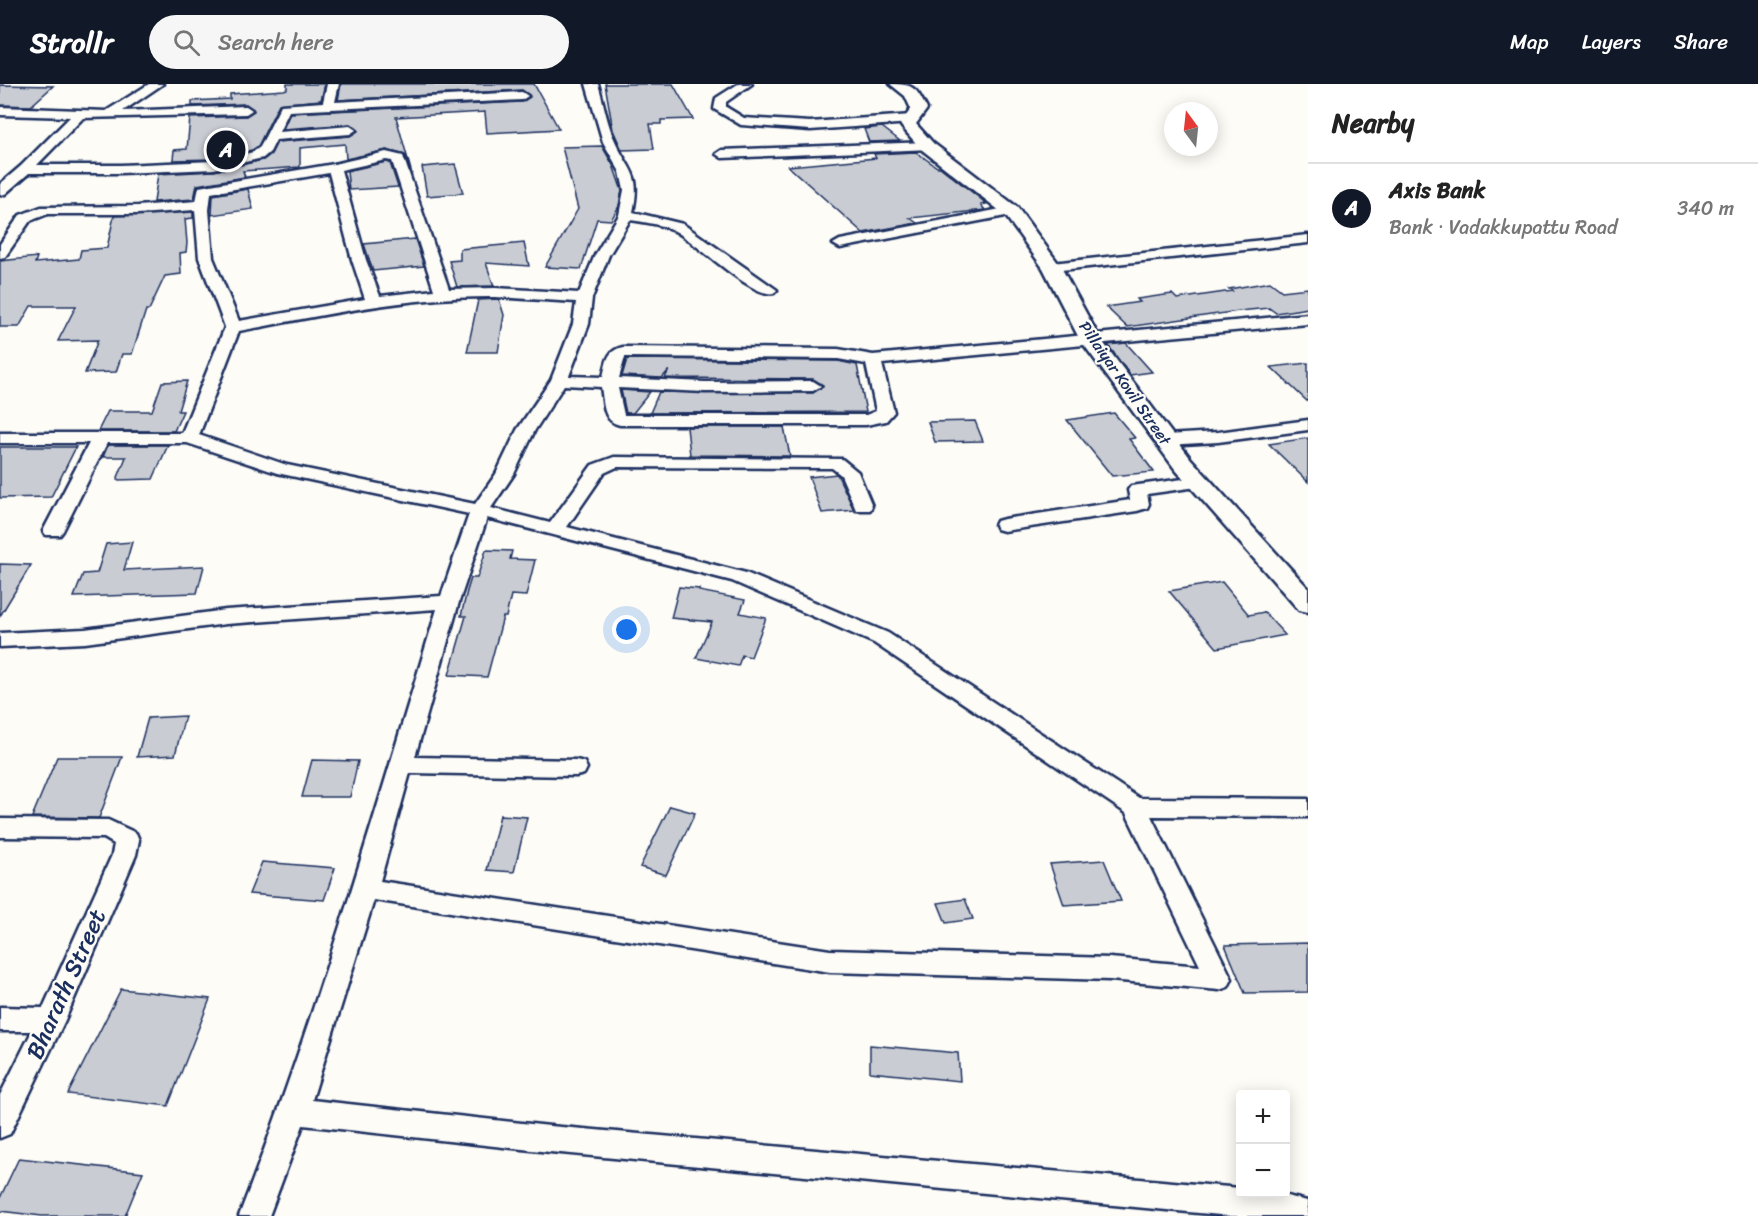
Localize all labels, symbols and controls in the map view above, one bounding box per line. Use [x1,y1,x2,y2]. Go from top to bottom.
search box [149,15,569,69]
text: Strollr [30,18,113,67]
text: Search here [218,23,334,62]
text: Map [1510,23,1549,61]
text: Layers [1582,23,1641,61]
text: Share [1674,23,1728,61]
icon: search [170,26,203,59]
text: Nearby [1332,100,1414,146]
north arrow [1164,102,1218,156]
pin: A [206,128,246,172]
text: Axis Bank [1389,171,1485,210]
text: A [1345,191,1358,226]
text: 340 m [1677,191,1734,226]
text: Bank · Vadakkupattu Road [1389,210,1618,245]
street label: Pillaiyar Kovil Street [1071,315,1179,452]
your location [612,615,641,644]
street label: Bharath Street [14,902,118,1066]
map controls [1236,1090,1290,1198]
button: + [1236,1090,1290,1144]
button: − [1236,1144,1290,1198]

